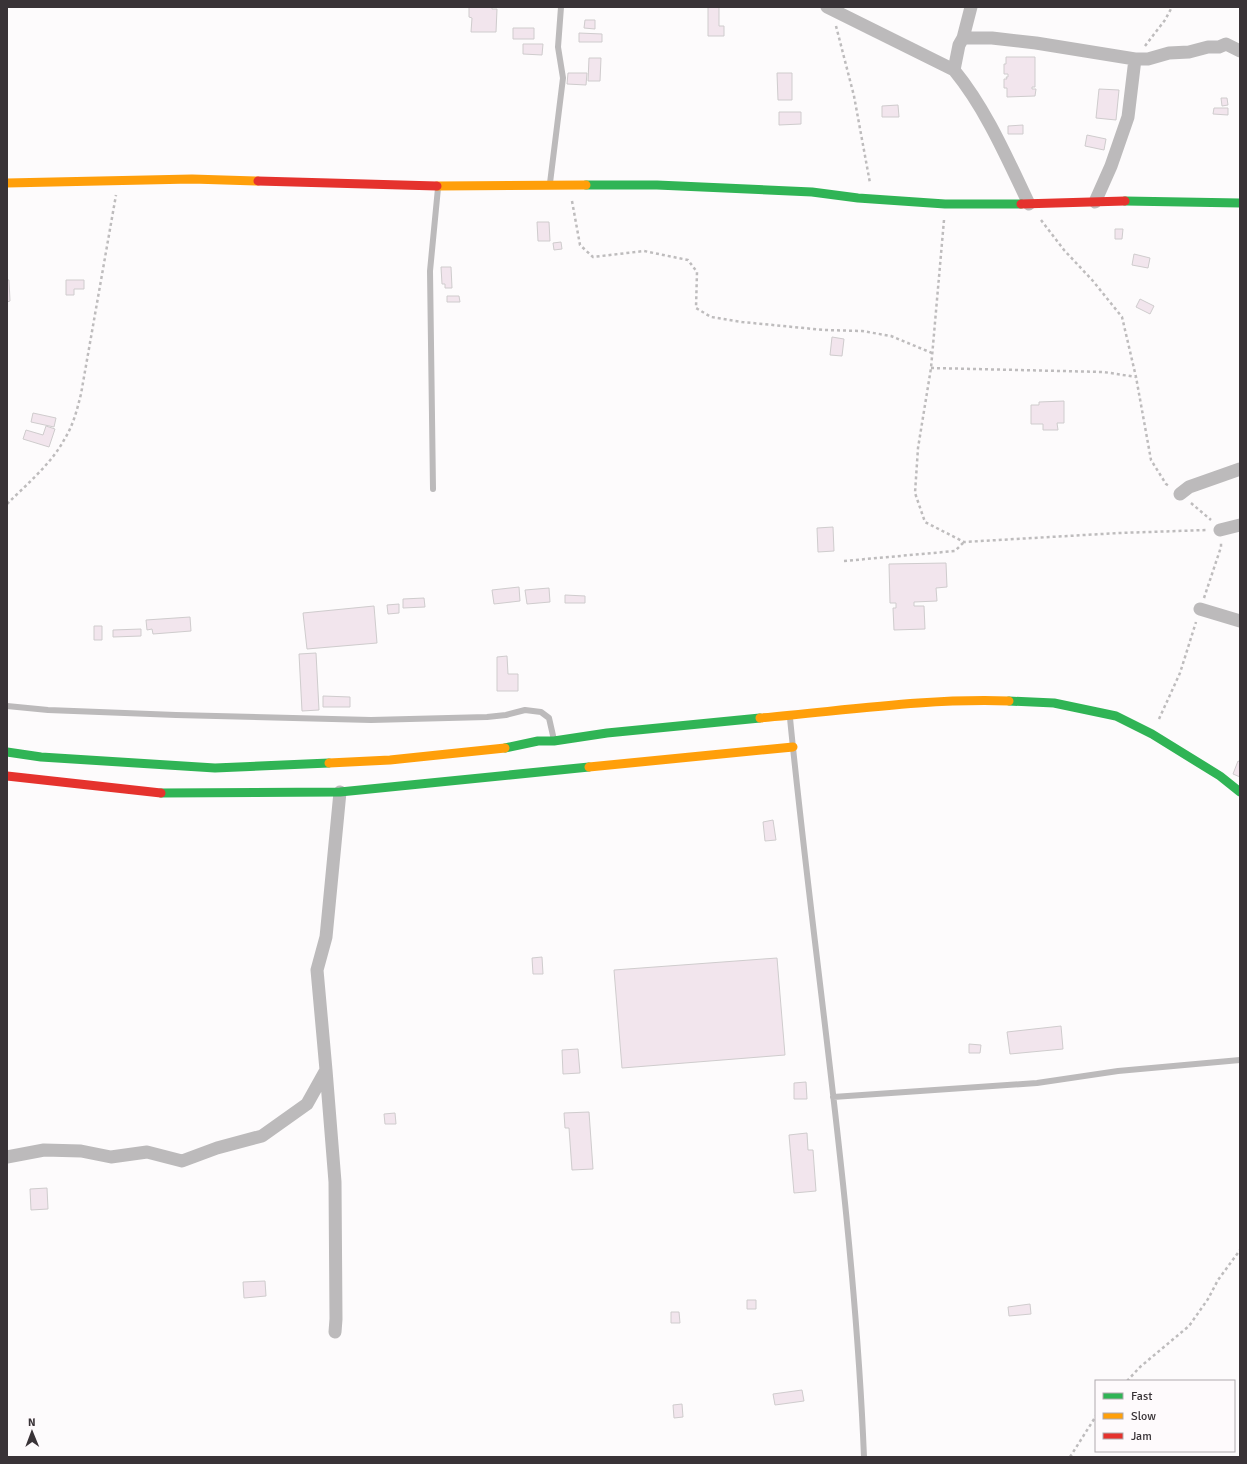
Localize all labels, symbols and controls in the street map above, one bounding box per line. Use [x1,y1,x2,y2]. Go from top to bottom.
legend [1095,1380,1235,1452]
text: Fast [1131,1389,1152,1404]
text: Slow [1131,1409,1156,1424]
north arrow [12,1412,52,1452]
text: N [28,1416,36,1429]
text: Jam [1131,1429,1152,1444]

